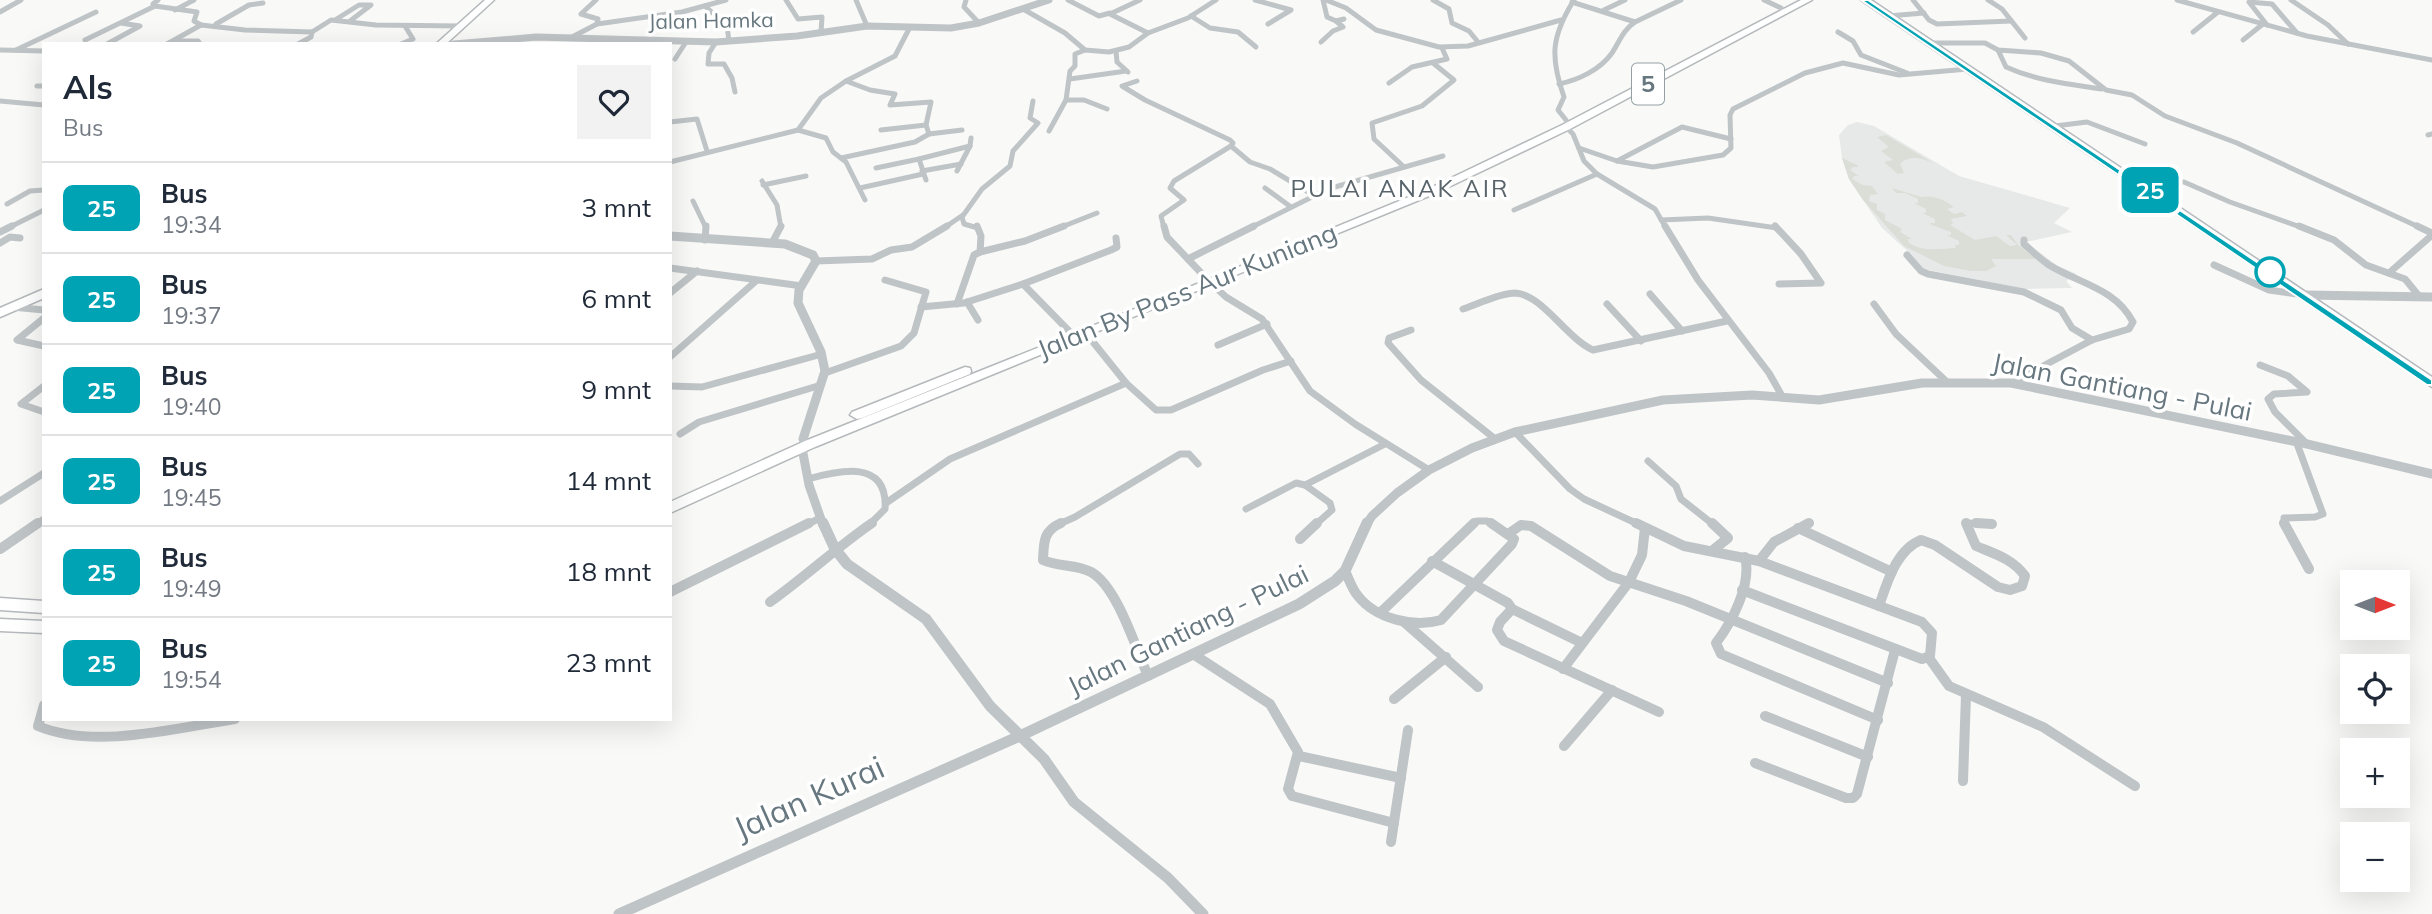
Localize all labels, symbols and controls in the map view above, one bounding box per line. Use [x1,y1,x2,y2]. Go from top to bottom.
street label: Jalan Hamka [648,6,774,34]
road number: 5 [1632,64,1664,104]
button: heart [577,65,651,139]
text: Als [63,66,113,107]
text: Bus [63,113,103,142]
line badge: 25 [2118,167,2182,213]
district label: PULAI ANAK AIR [1290,173,1510,203]
text: 25 [2136,175,2164,205]
text: Bus [161,177,207,210]
text: 3 mnt [581,191,651,224]
text: 25 [87,193,116,223]
text: 19:34 [161,210,221,239]
street label: Jalan By Pass Aur Kuniang [1032,215,1341,366]
unlabelled marker [2255,257,2285,287]
text: Bus [161,268,207,301]
text: 6 mnt [581,282,651,315]
text: 25 [87,284,116,314]
text: 19:37 [161,301,221,330]
street label: Jalan Gantiang - Pulai [1989,345,2255,428]
text: Bus [161,359,207,392]
text: 9 mnt [581,373,651,406]
text: 25 [87,375,116,405]
text: 19:40 [161,392,221,421]
text: Bus [161,450,207,483]
text: 14 mnt [566,464,651,497]
text: 25 [87,466,116,496]
text: 19:45 [161,483,221,512]
text: Bus [161,541,207,574]
text: 18 mnt [566,555,651,588]
text: 25 [87,557,116,587]
street label: Jalan Gantiang - Pulai [1062,557,1314,702]
north arrow [2340,570,2410,640]
map controls [2340,570,2410,892]
text: 19:49 [161,574,221,603]
text: Bus [161,632,207,665]
text: 23 mnt [566,646,651,679]
text: 25 [87,648,116,678]
button: locate [2340,654,2410,724]
text: 19:54 [161,665,221,694]
button: + [2340,738,2410,808]
street label: Jalan Kurai [727,746,890,848]
button: − [2340,822,2410,892]

